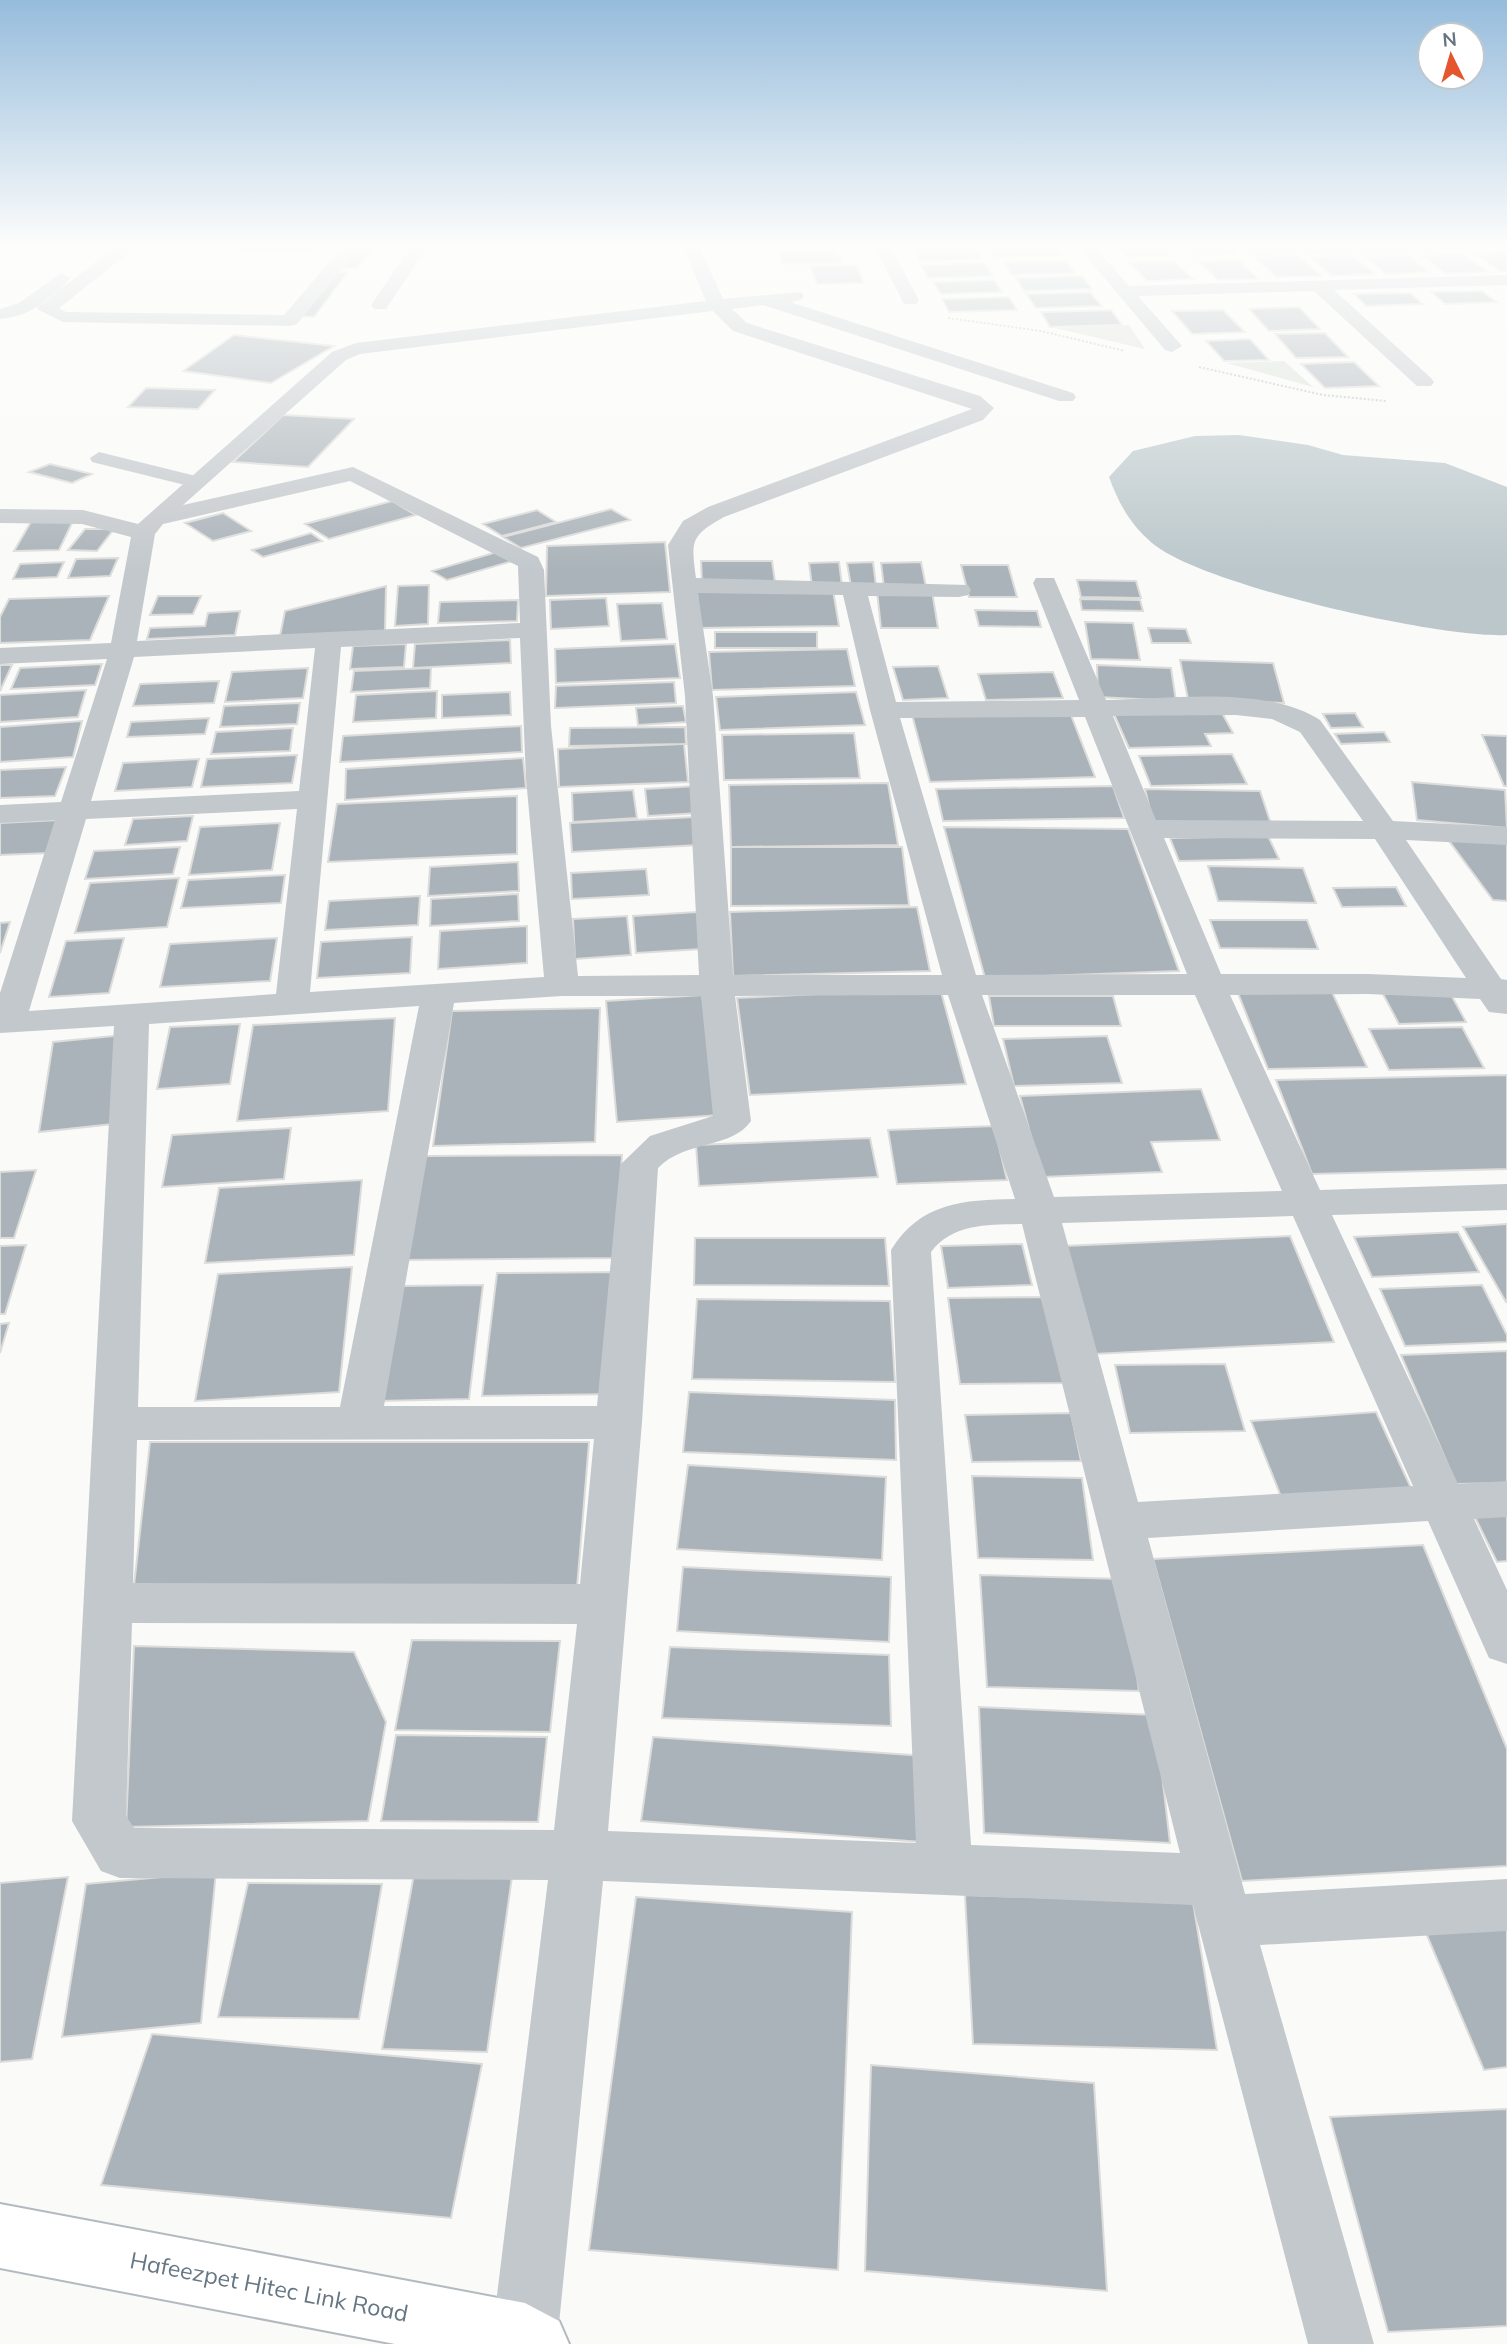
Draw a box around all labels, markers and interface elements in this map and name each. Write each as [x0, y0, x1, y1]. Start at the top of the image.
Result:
north arrow [1416, 21, 1486, 91]
text: N [1441, 26, 1458, 52]
street label: Hafeezpet Hitec Link Road [128, 2245, 411, 2328]

